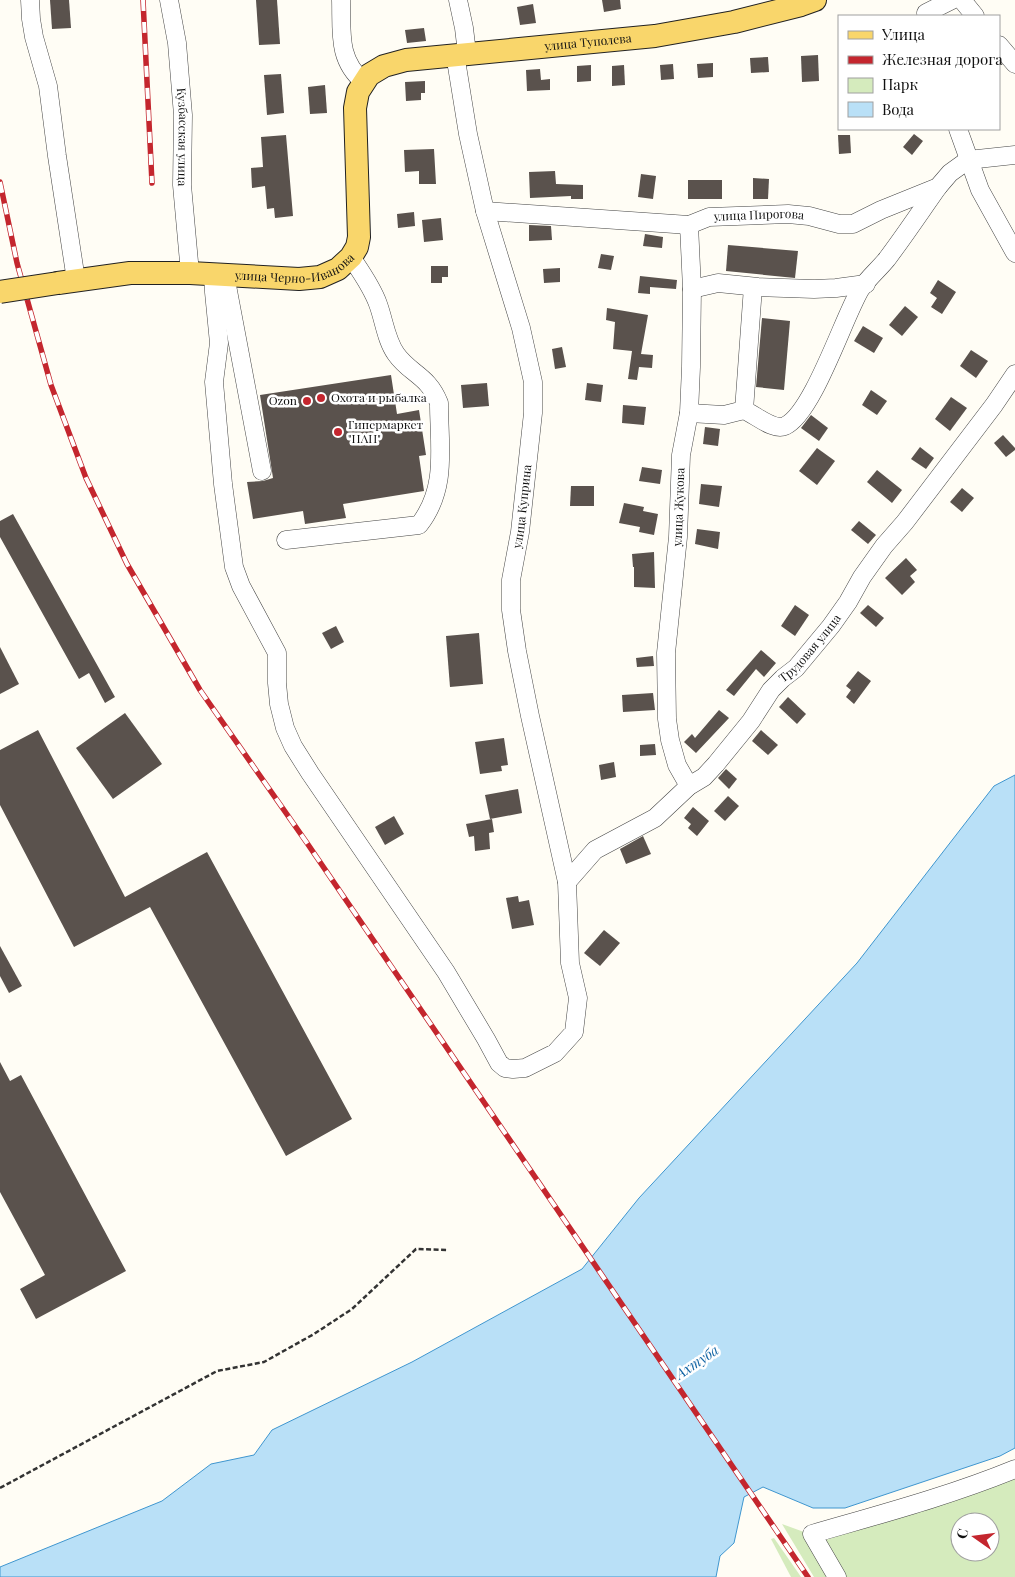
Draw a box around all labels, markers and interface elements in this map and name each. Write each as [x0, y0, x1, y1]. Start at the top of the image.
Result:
legend [838, 15, 1000, 130]
text: Улица [881, 24, 925, 44]
street label: улица Туполева [543, 29, 632, 54]
text: Железная дорога [882, 49, 1003, 69]
text: Парк [882, 74, 918, 94]
street label: Кузбасская улица [174, 87, 192, 186]
text: Вода [882, 99, 915, 119]
street label: улица Пирогова [712, 205, 805, 224]
street label: улица Черно-Иванова [234, 249, 357, 286]
place label: Охота и рыбалка [331, 389, 427, 405]
place label: Ozon [269, 392, 297, 408]
marker: Охота и рыбалка [315, 392, 327, 404]
marker: Ozon [301, 395, 313, 407]
place label: Гипермаркет "НАН" [348, 416, 423, 446]
marker: Гипермаркет "НАН" [332, 426, 344, 438]
street label: улица Куприна [508, 464, 534, 551]
street label: улица Жукова [668, 467, 688, 548]
street label: Трудовая улица [775, 610, 844, 685]
water label: Ахтуба [670, 1340, 722, 1384]
north arrow [950, 1512, 1000, 1562]
text: С [951, 1527, 972, 1541]

